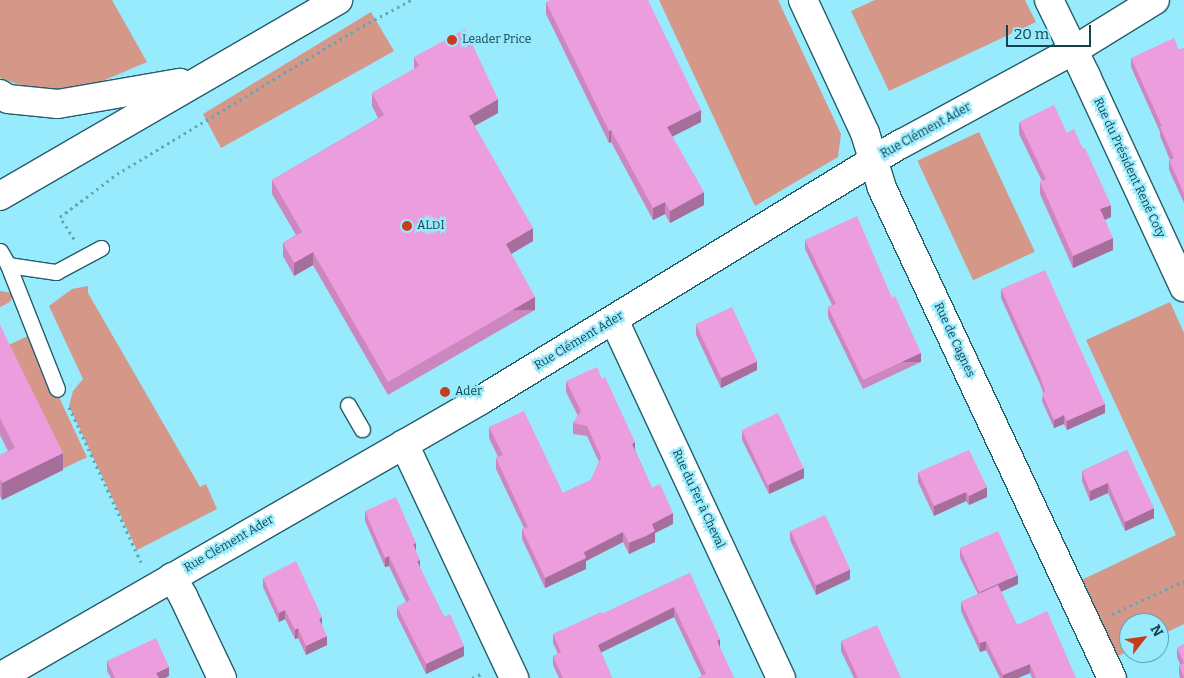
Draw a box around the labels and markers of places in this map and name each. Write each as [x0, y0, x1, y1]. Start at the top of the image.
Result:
place label: Leader Price [462, 33, 531, 47]
marker: Leader Price [446, 34, 458, 46]
place label: ALDI [417, 219, 445, 233]
marker: ALDI [401, 220, 413, 232]
place label: Ader [455, 385, 482, 399]
marker: Ader [439, 386, 451, 398]

